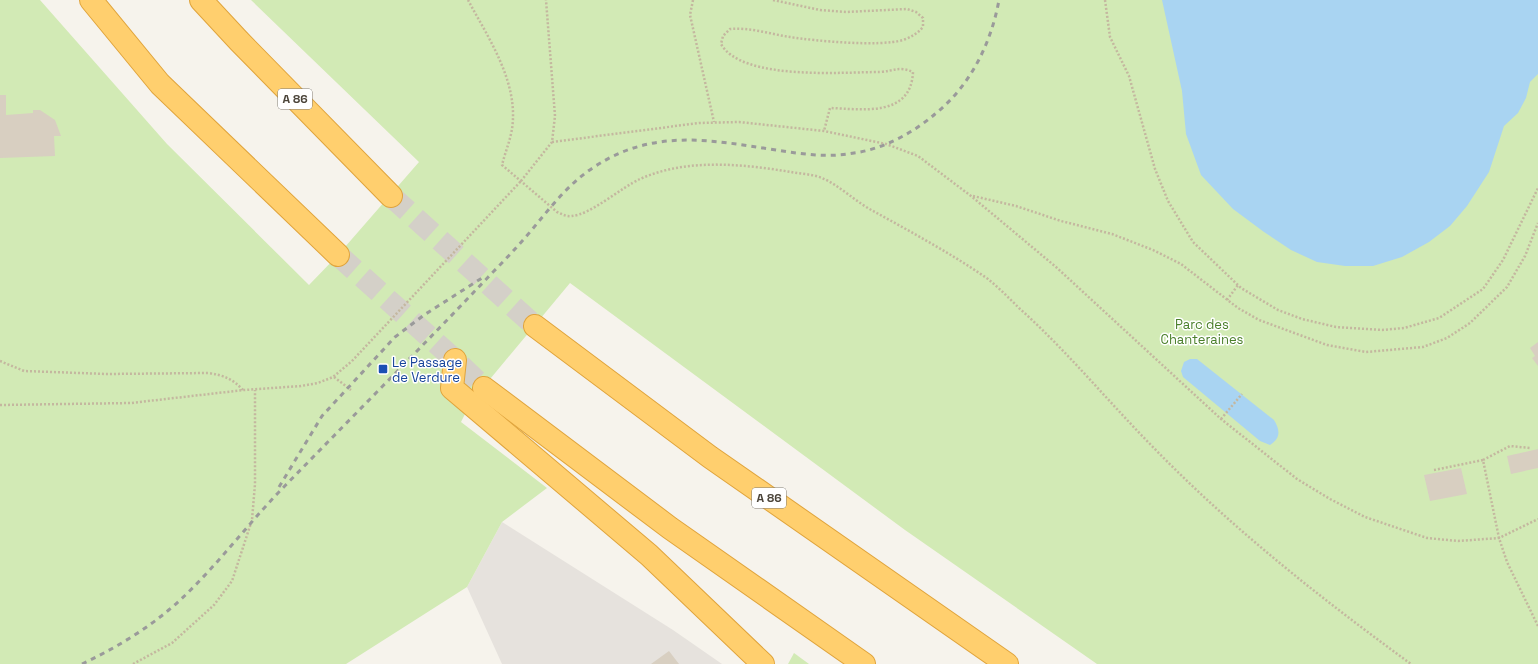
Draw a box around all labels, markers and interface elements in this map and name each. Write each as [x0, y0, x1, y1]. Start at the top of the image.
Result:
road number: A 86 [278, 89, 312, 109]
park label: Parc des Chanteraines [1161, 316, 1244, 348]
place label: Le Passage de Verdure [392, 354, 462, 386]
marker: Le Passage de Verdure [377, 363, 389, 375]
road number: A 86 [752, 488, 786, 508]

